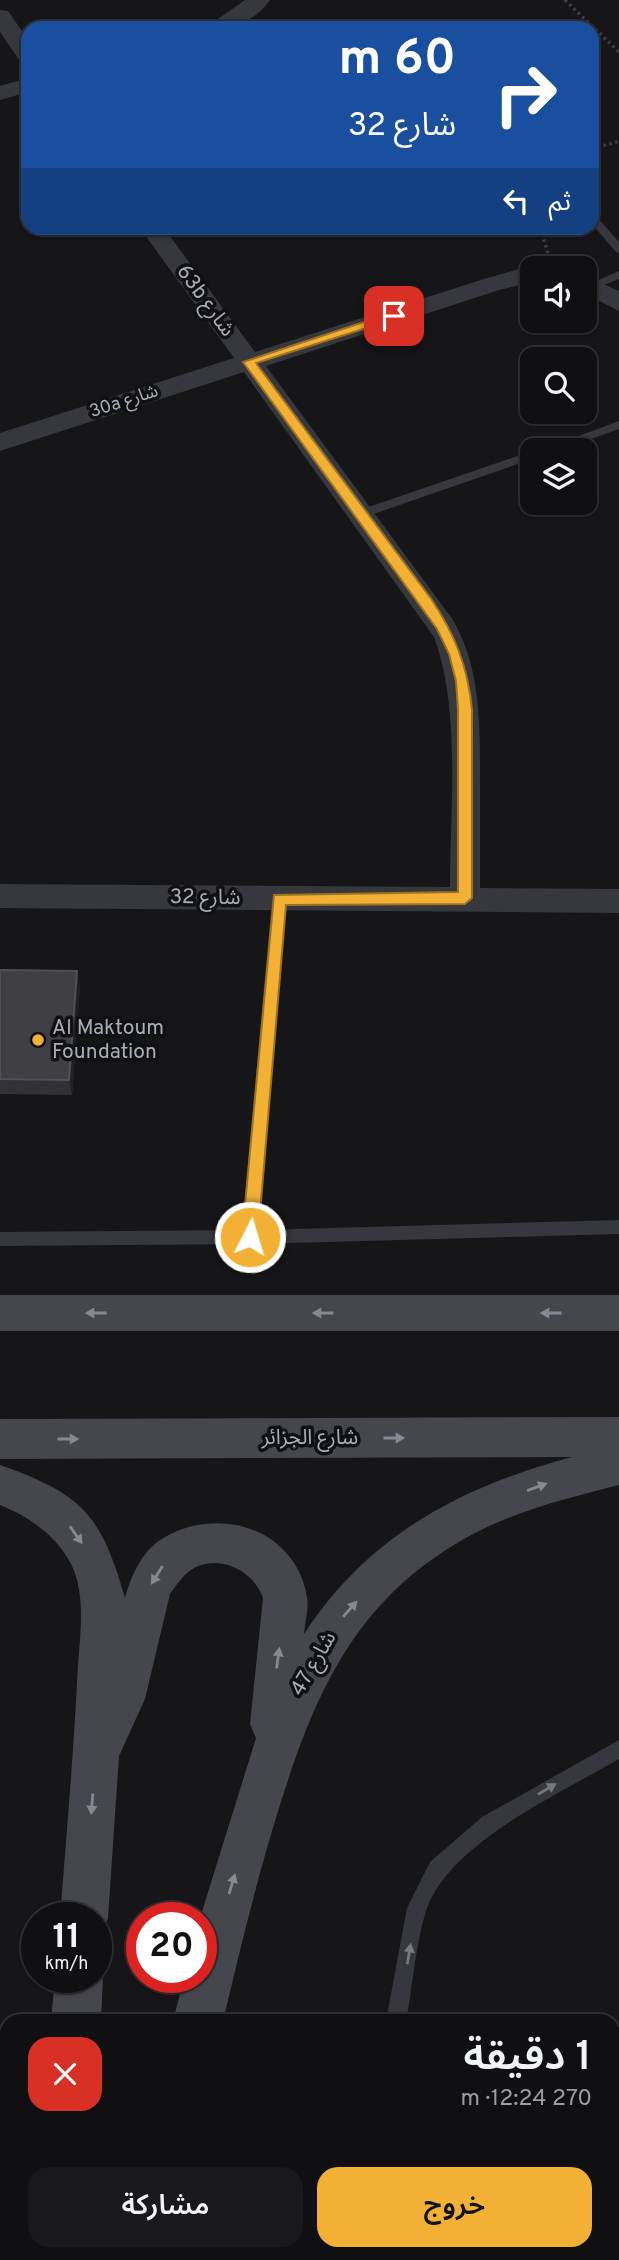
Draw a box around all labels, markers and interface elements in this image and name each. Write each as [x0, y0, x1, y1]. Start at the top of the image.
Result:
text: 60 m [338, 30, 456, 92]
icon: right [480, 49, 571, 140]
text: شارع 32 [348, 107, 456, 147]
icon: left [497, 182, 535, 220]
text: ثم [549, 187, 571, 220]
map controls [520, 256, 597, 515]
button: sound [520, 256, 597, 333]
street label: 63b شارع [170, 260, 240, 342]
pin [364, 286, 424, 346]
icon: arrive [375, 297, 413, 335]
button: search [520, 347, 597, 424]
street label: 30a شارع [87, 380, 162, 425]
button: layers [520, 438, 597, 515]
street label: شارع 32 [169, 884, 241, 912]
place label: Al Maktoum Foundation [52, 1015, 164, 1066]
marker: Al Maktoum Foundation [30, 1032, 46, 1048]
position arrow [213, 1200, 287, 1274]
one-way arrow [85, 1307, 107, 1319]
one-way arrow [312, 1307, 334, 1319]
one-way arrow [540, 1307, 562, 1319]
street label: شارع الجزائر [261, 1425, 358, 1452]
one-way arrow [383, 1432, 405, 1444]
one-way arrow [57, 1433, 79, 1445]
one-way arrow [527, 1481, 548, 1492]
one-way arrow [69, 1525, 82, 1544]
one-way arrow [151, 1566, 164, 1585]
one-way arrow [342, 1601, 357, 1618]
street label: شارع 47 [285, 1627, 343, 1701]
one-way arrow [273, 1647, 284, 1669]
one-way arrow [538, 1783, 557, 1795]
one-way arrow [86, 1794, 97, 1816]
one-way arrow [228, 1873, 238, 1894]
speed limit sign: 20 [126, 1902, 217, 1993]
text: 11 [53, 1916, 81, 1960]
one-way arrow [404, 1943, 415, 1965]
text: km/h [45, 1953, 88, 1976]
text: 1 دقيقة [463, 2032, 592, 2085]
button: close [28, 2037, 102, 2111]
text: 270 m · 12:24 [460, 2085, 592, 2114]
button: مشاركة [28, 2167, 303, 2247]
button: خروج [317, 2167, 592, 2247]

